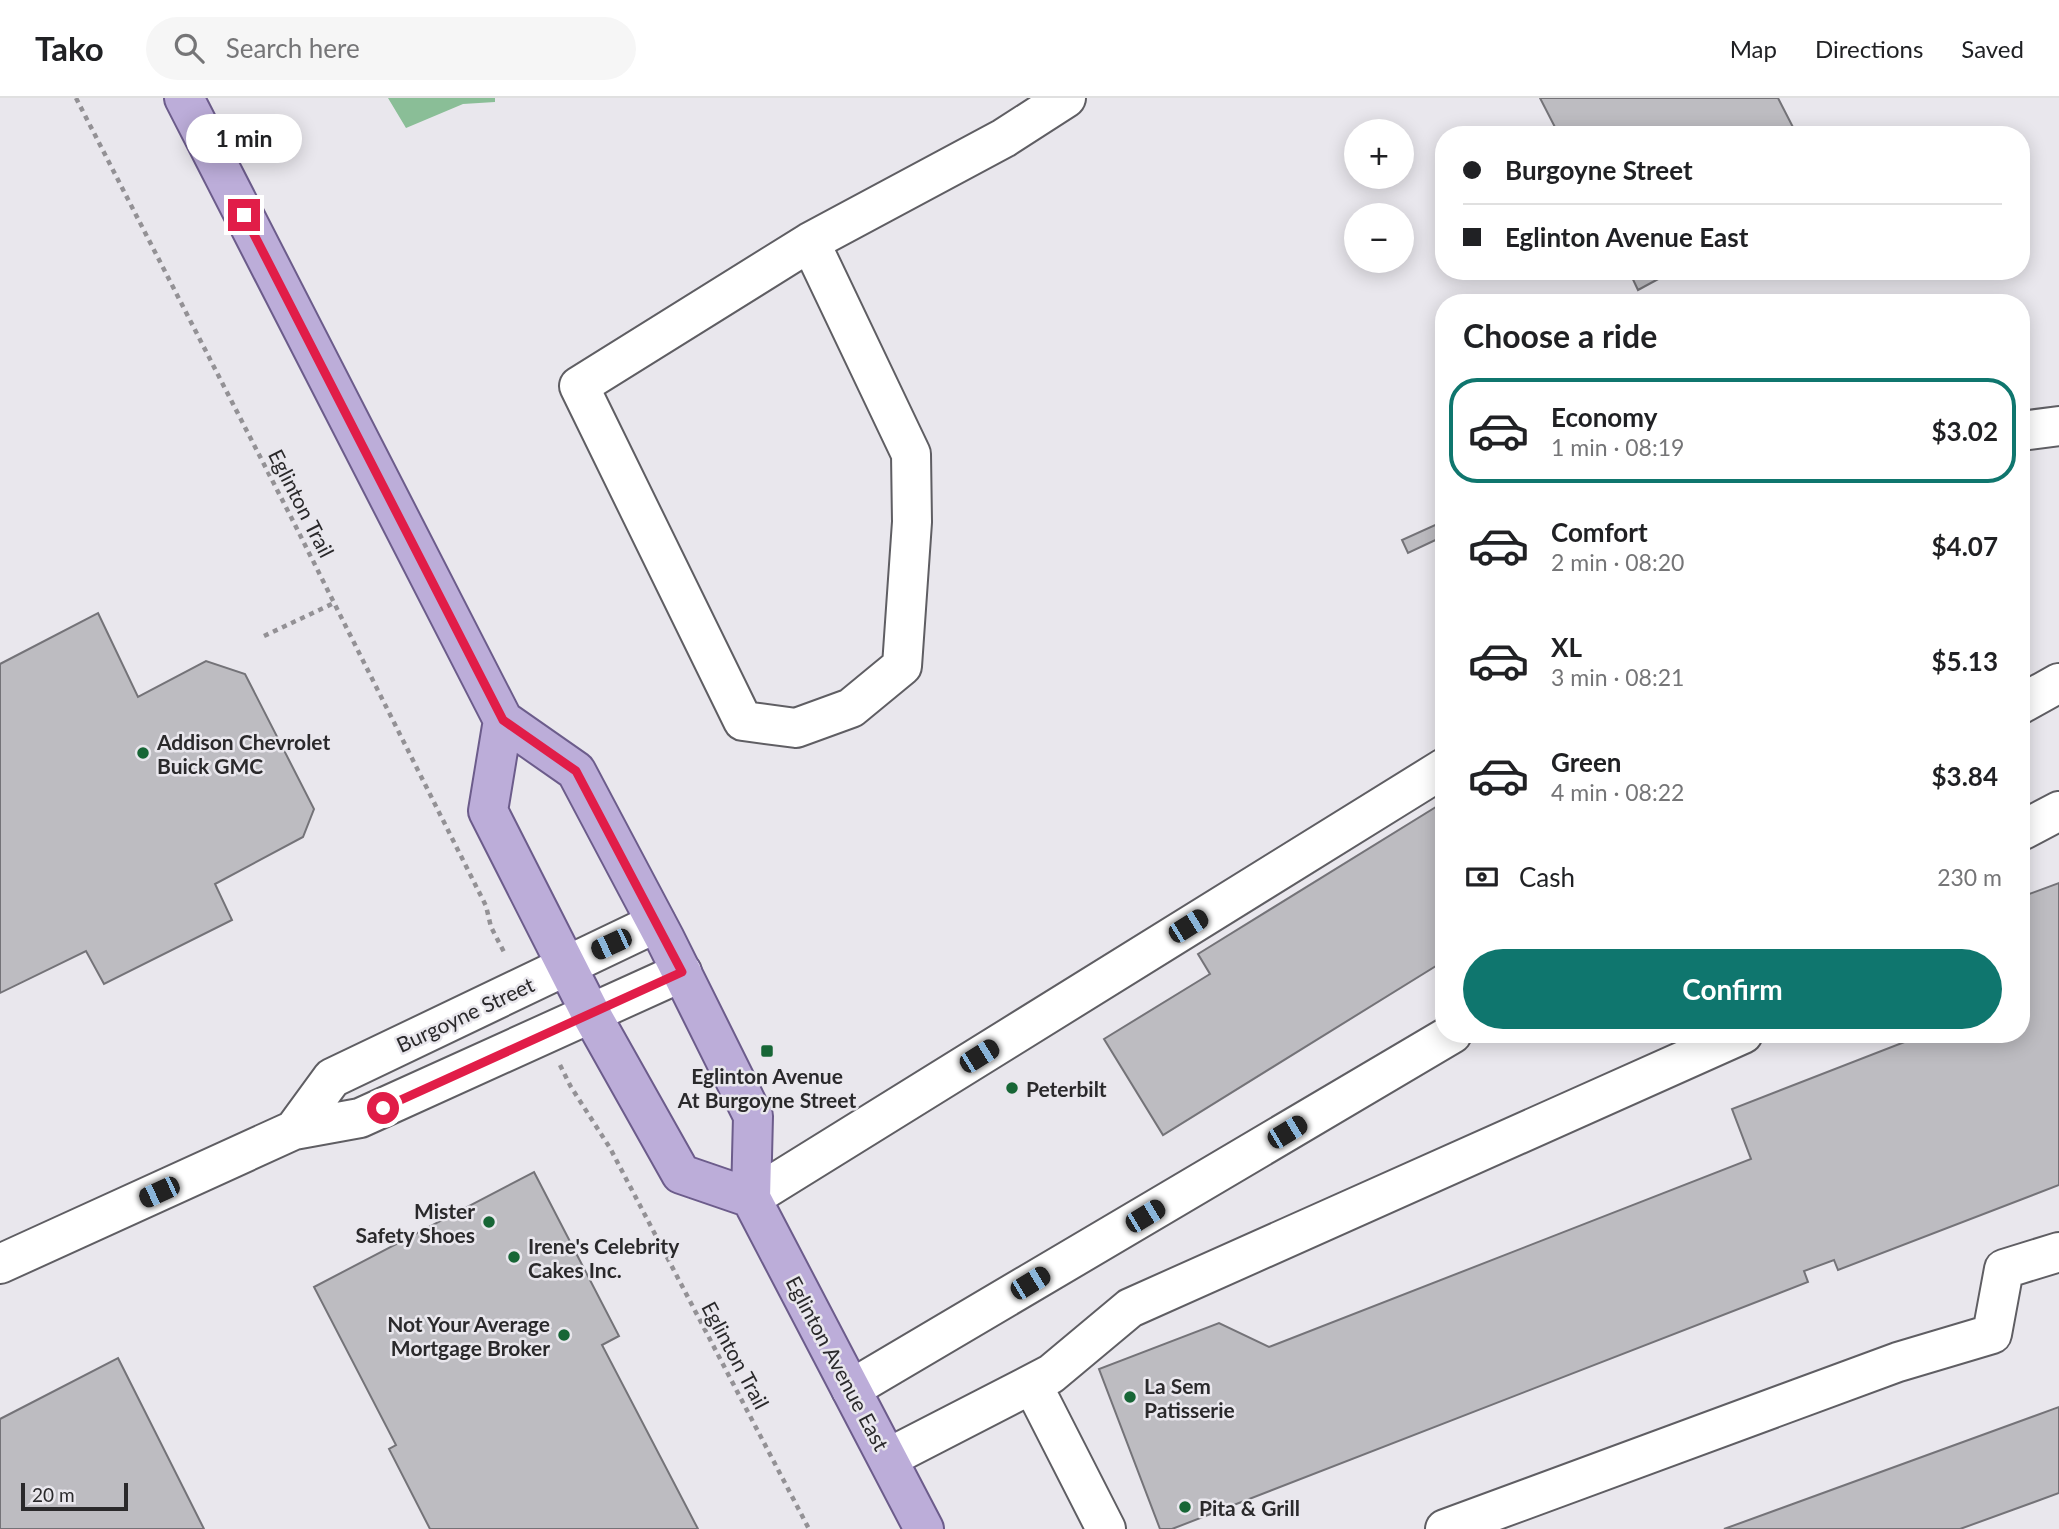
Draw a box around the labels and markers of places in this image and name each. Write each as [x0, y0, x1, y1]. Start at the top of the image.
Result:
place label: Addison Chevrolet Buick GMC [156, 729, 330, 778]
marker: Addison Chevrolet Buick GMC [135, 745, 151, 761]
marker: Eglinton Avenue At Burgoyne Street [759, 1043, 775, 1059]
place label: Eglinton Avenue At Burgoyne Street [677, 1063, 856, 1112]
place label: Peterbilt [1026, 1076, 1107, 1101]
marker: Peterbilt [1004, 1080, 1020, 1096]
place label: Mister Safety Shoes [356, 1198, 475, 1247]
marker: Mister Safety Shoes [481, 1214, 497, 1230]
place label: Irene's Celebrity Cakes Inc. [528, 1233, 680, 1282]
marker: Irene's Celebrity Cakes Inc. [506, 1249, 522, 1265]
place label: Not Your Average Mortgage Broker [387, 1311, 550, 1360]
marker: Not Your Average Mortgage Broker [556, 1327, 572, 1343]
place label: La Sem Patisserie [1144, 1373, 1235, 1422]
marker: La Sem Patisserie [1122, 1389, 1138, 1405]
place label: Pita & Grill [1199, 1495, 1300, 1520]
marker: Pita & Grill [1177, 1499, 1193, 1515]

